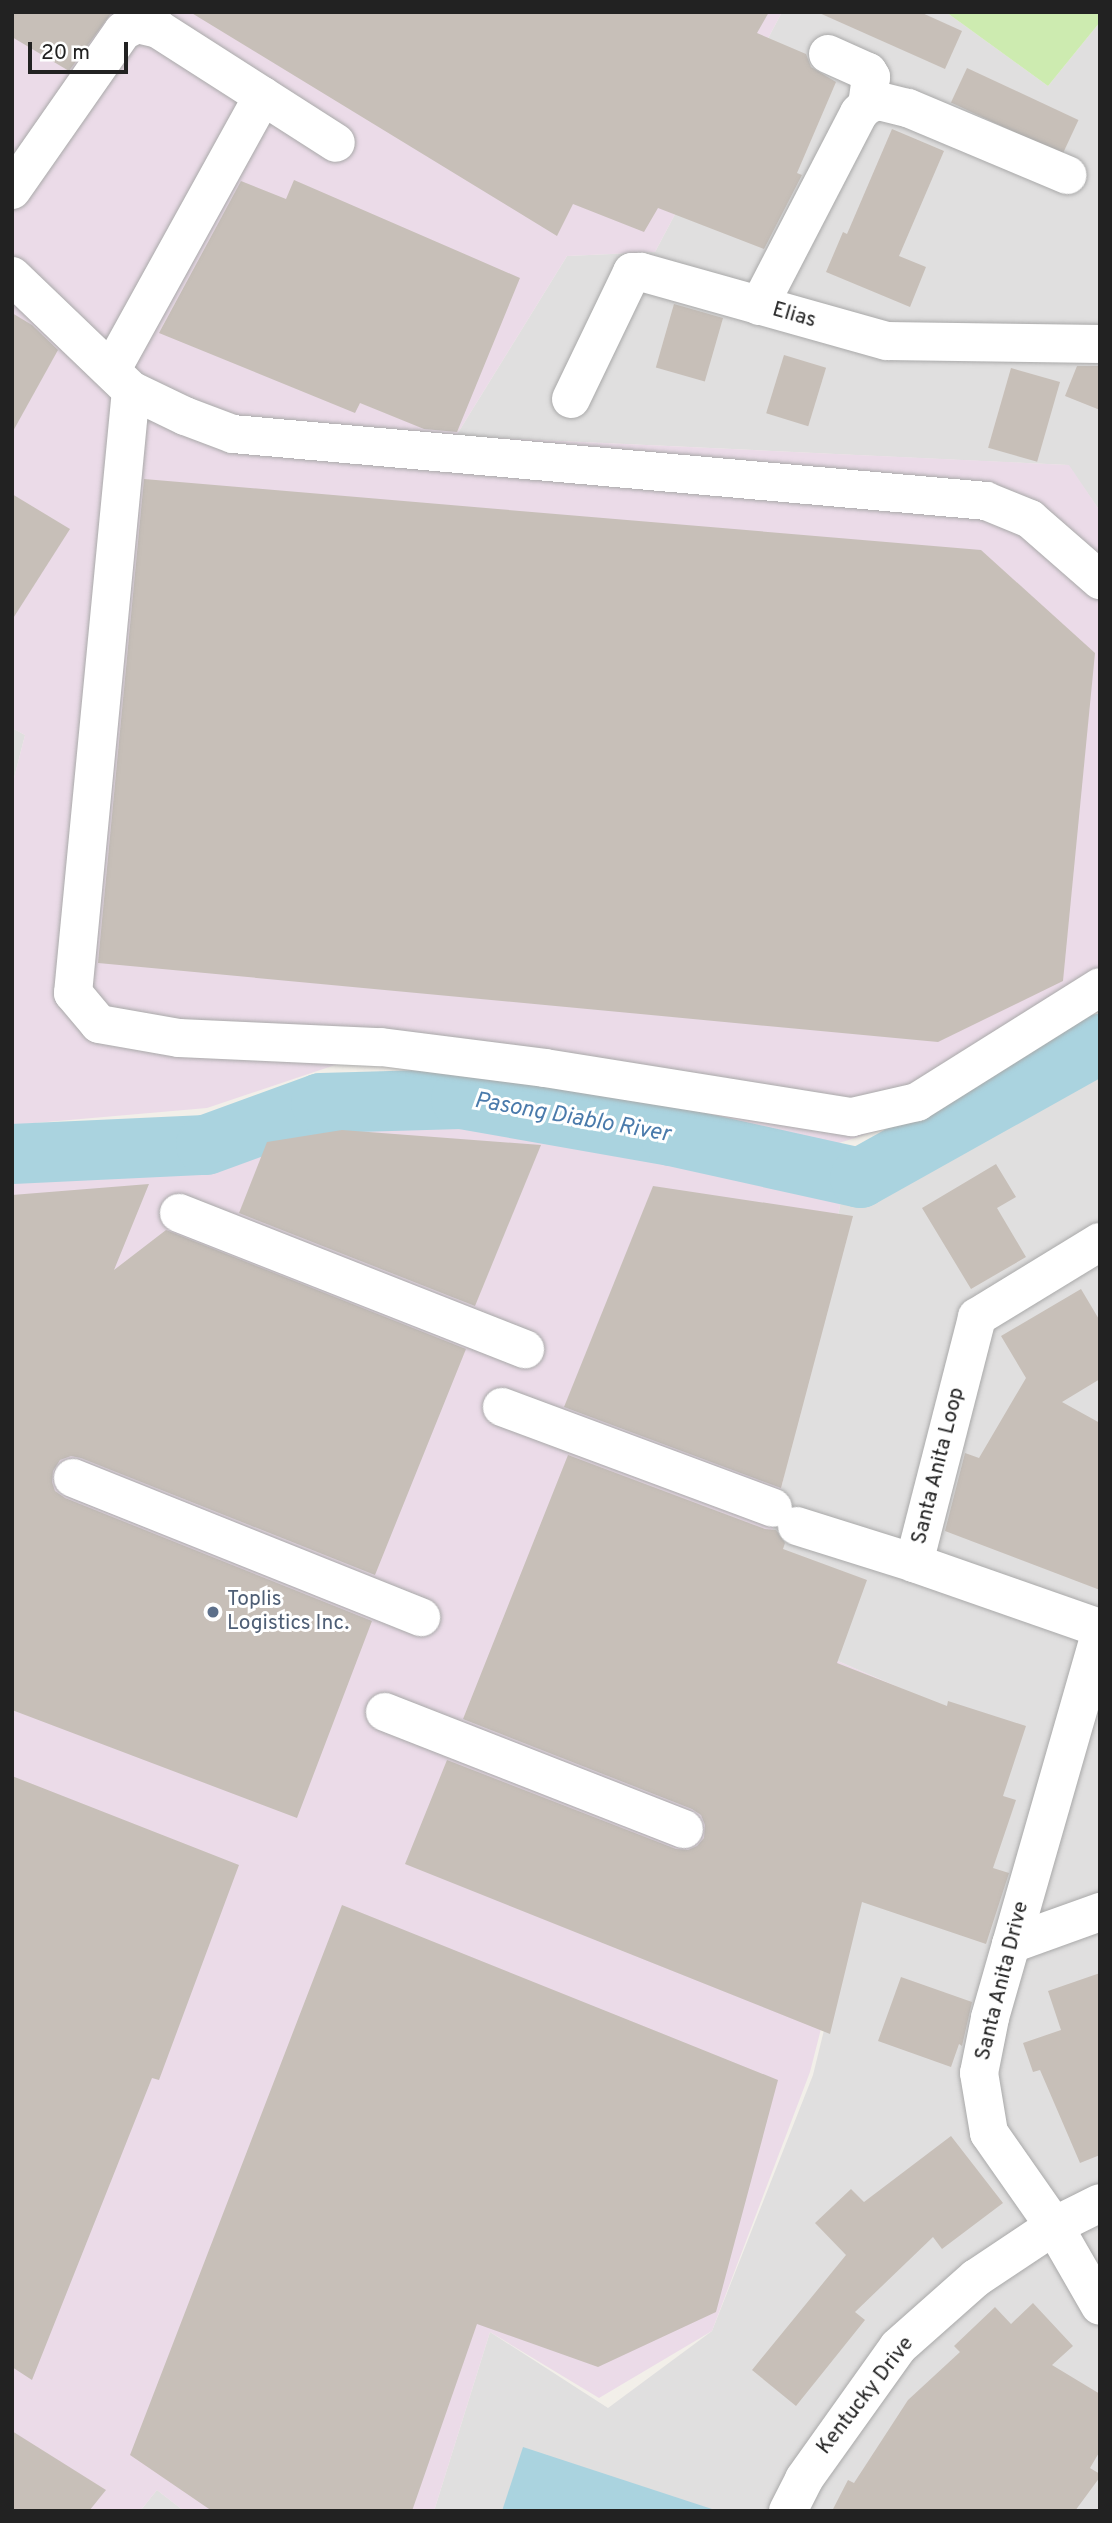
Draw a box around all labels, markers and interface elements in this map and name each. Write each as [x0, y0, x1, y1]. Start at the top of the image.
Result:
scale bar [32, 28, 131, 72]
text: 20 m [41, 40, 90, 67]
street label: Elias [769, 298, 819, 334]
water label: Pasong Diablo River [472, 1088, 672, 1150]
street label: Santa Anita Loop [907, 1385, 971, 1547]
place label: Toplis Logistics Inc. [227, 1587, 349, 1637]
marker: Toplis Logistics Inc. [205, 1604, 221, 1620]
street label: Santa Anita Drive [971, 1898, 1035, 2064]
street label: Kentucky Drive [812, 2332, 920, 2460]

